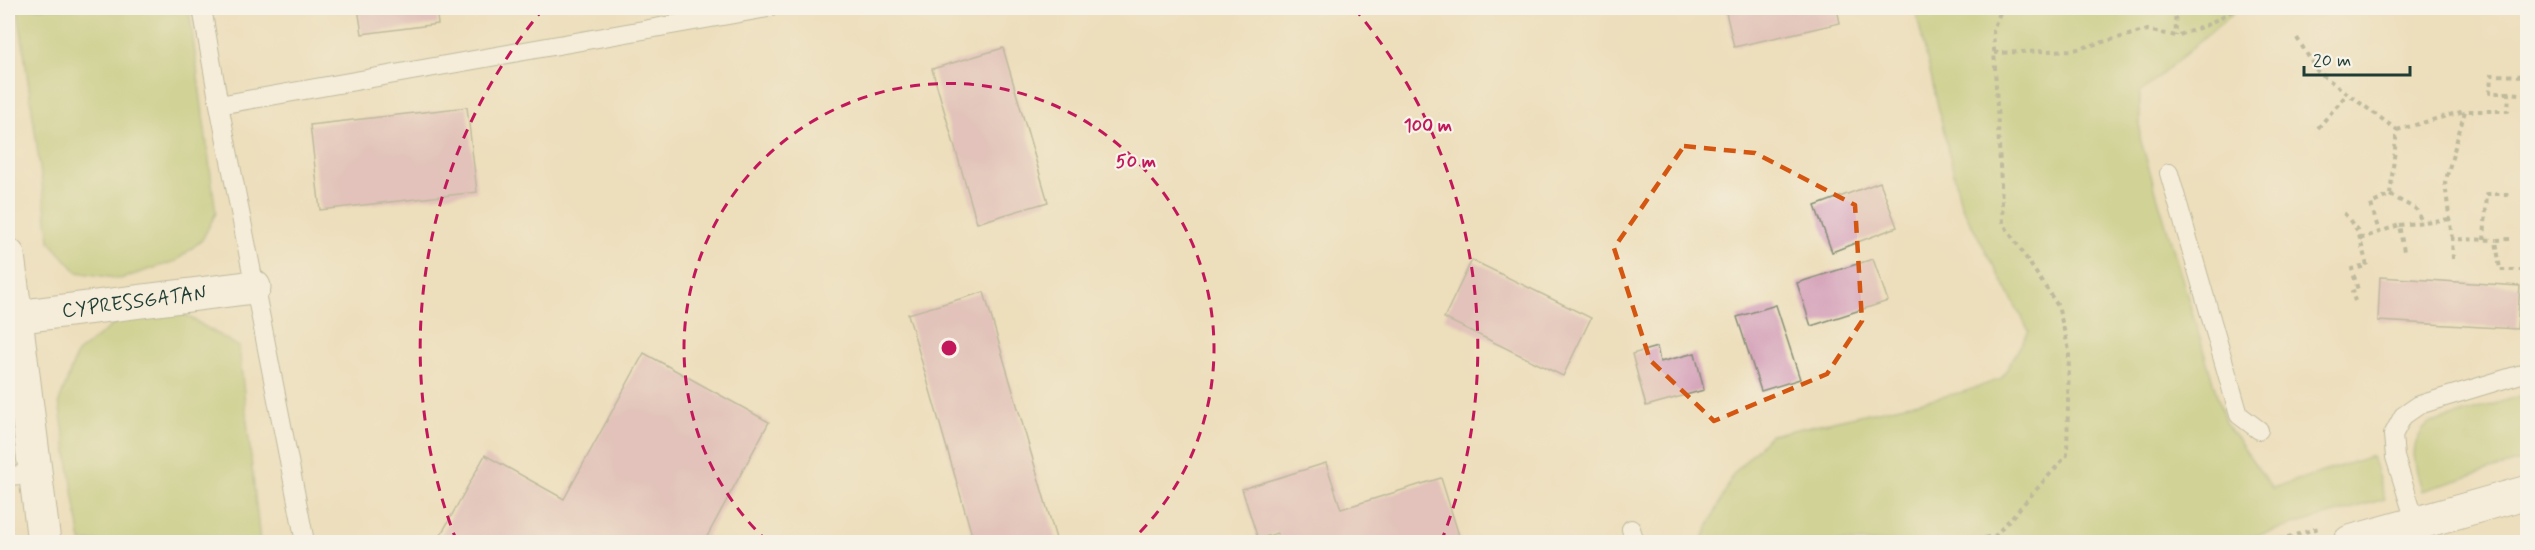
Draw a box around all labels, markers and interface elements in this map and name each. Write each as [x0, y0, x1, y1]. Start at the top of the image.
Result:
scale bar [2304, 39, 2410, 77]
text: 20 m [2313, 49, 2351, 73]
text: 100 m [1404, 114, 1452, 138]
text: 50 m [1116, 150, 1156, 174]
street label: CYPRESSGATAN [60, 280, 208, 325]
centre of rings [939, 338, 959, 358]

